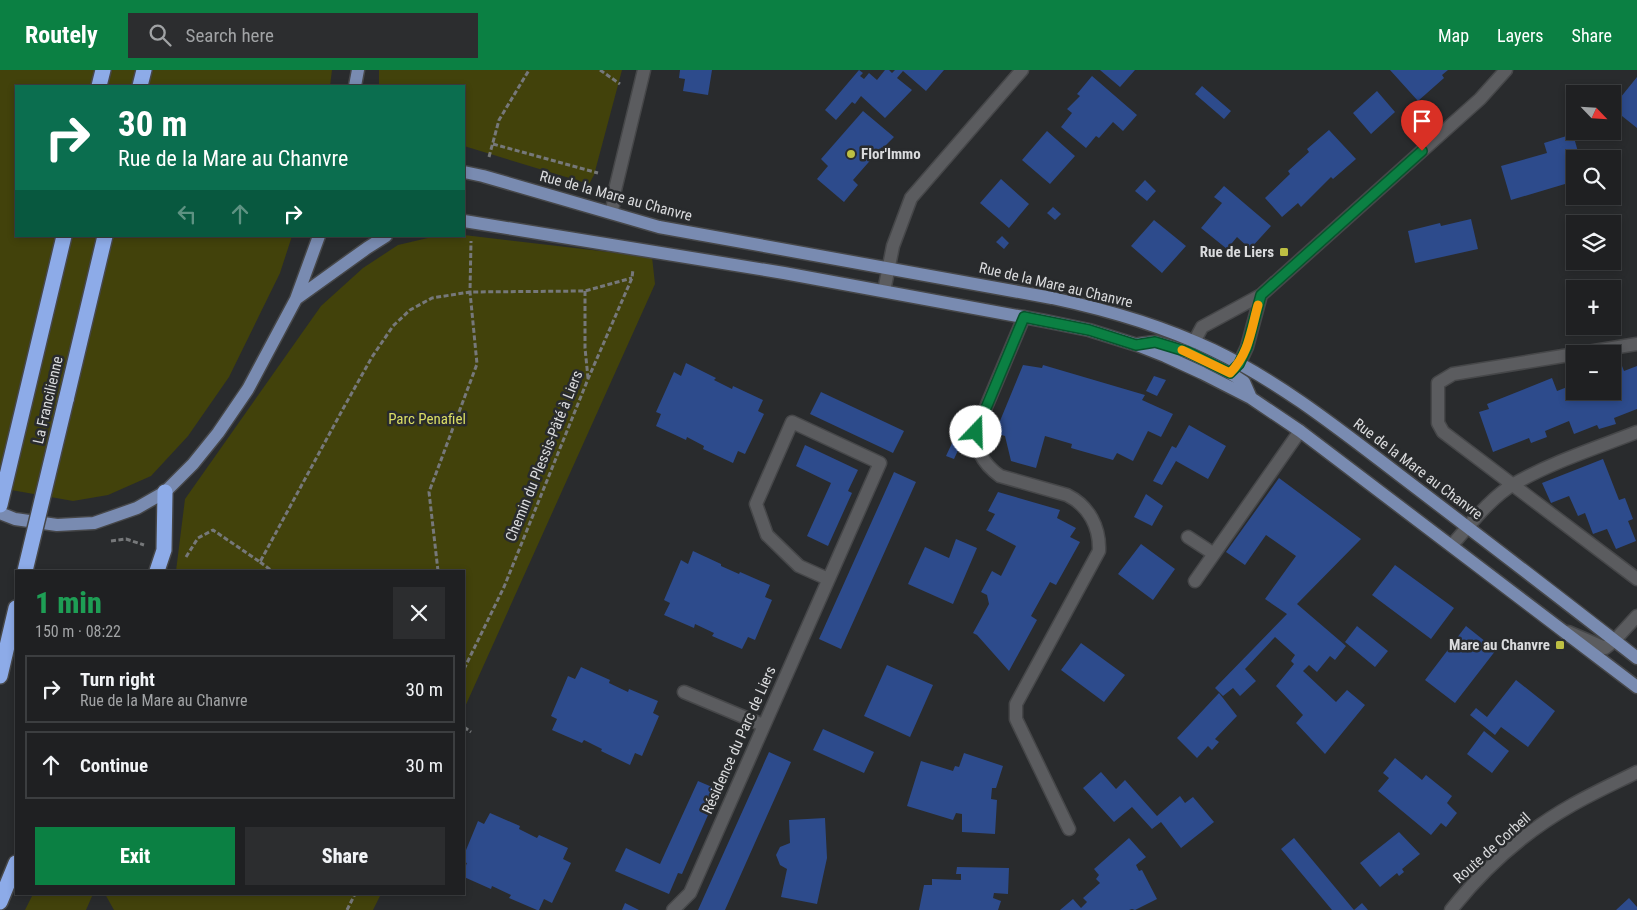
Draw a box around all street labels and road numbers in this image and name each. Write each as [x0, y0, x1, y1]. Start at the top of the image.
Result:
street label: Rue de la Mare au Chanvre [538, 167, 694, 225]
street label: Rue de la Mare au Chanvre [977, 259, 1135, 311]
street label: La Francilienne [29, 354, 67, 446]
street label: Chemin du Plessis-Pâté à Liers [501, 368, 587, 544]
street label: Rue de la Mare au Chanvre [1350, 415, 1486, 523]
street label: Résidence du Parc de Liers [698, 663, 780, 817]
street label: Route de Corbeil [1450, 809, 1534, 887]

